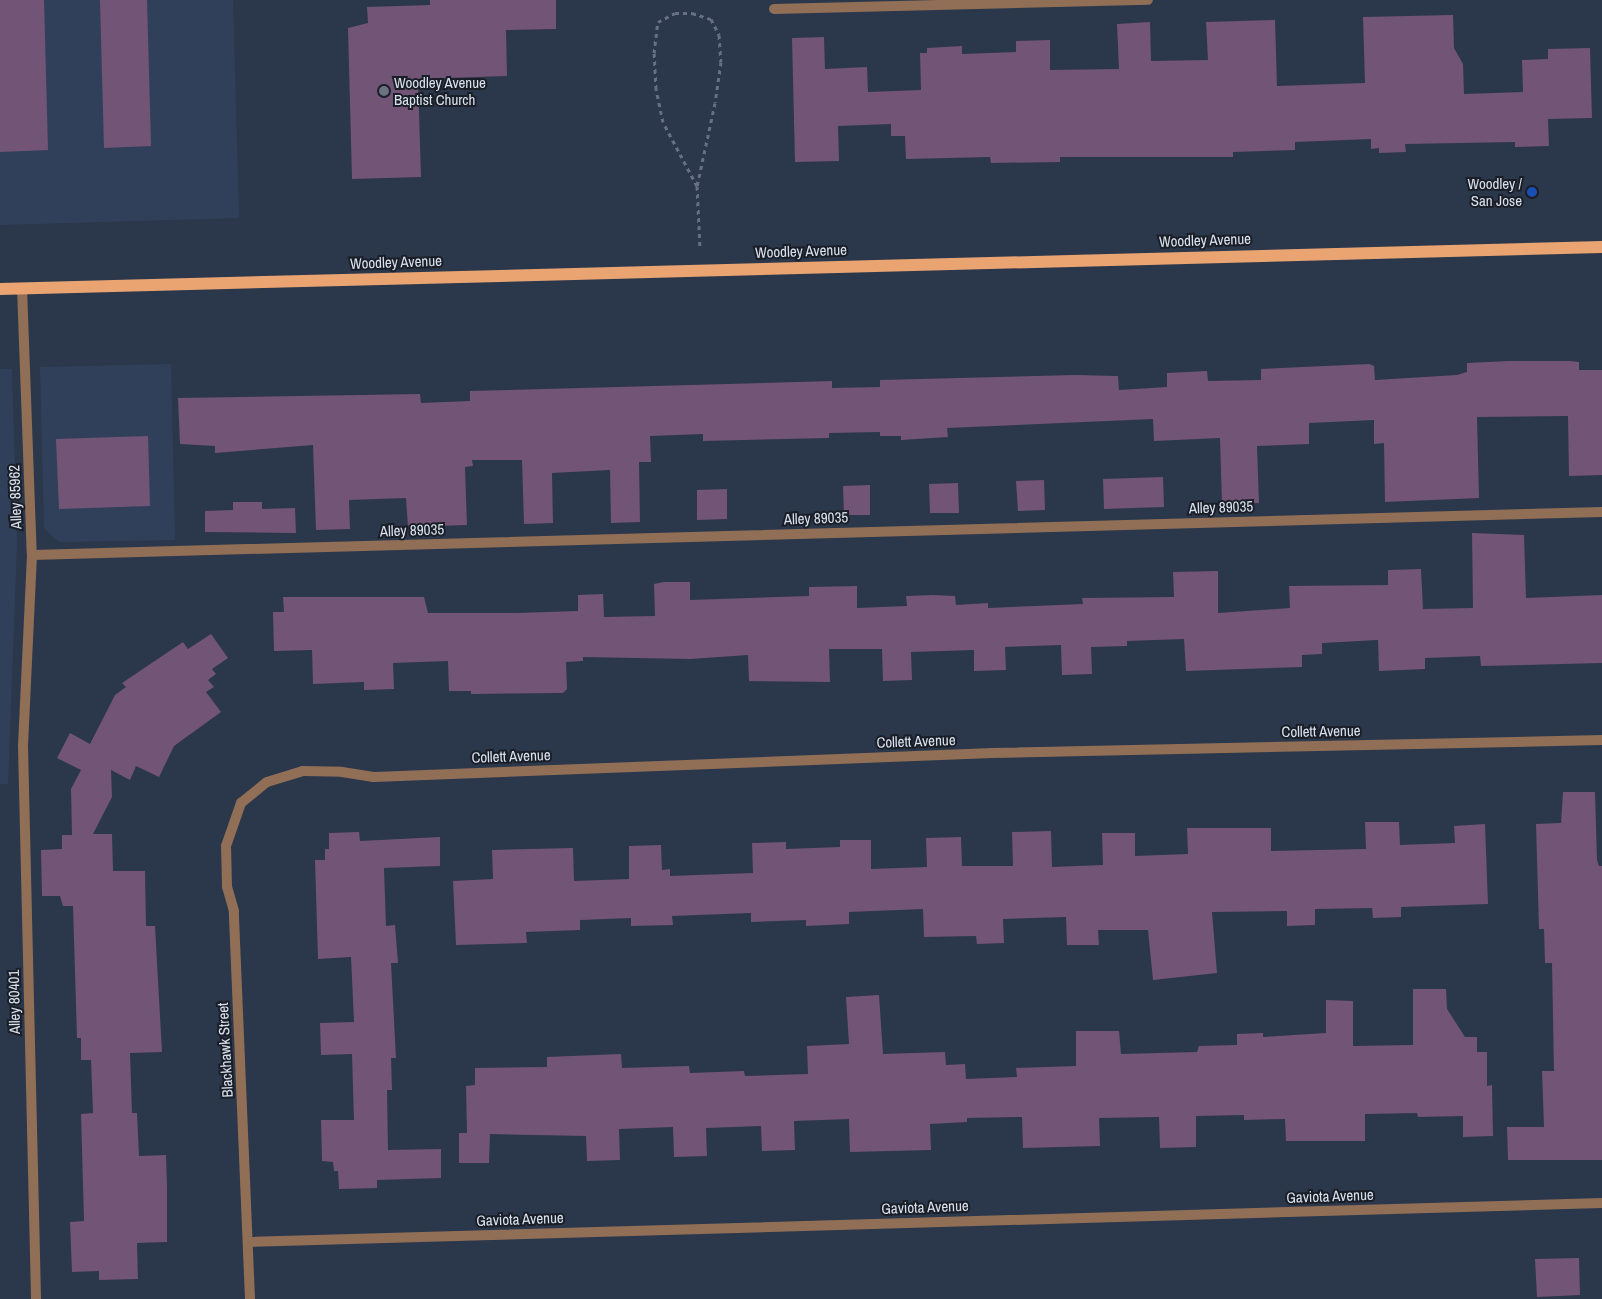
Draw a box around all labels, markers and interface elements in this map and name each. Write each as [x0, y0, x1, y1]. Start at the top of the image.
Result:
place label: Woodley Avenue Baptist Church [394, 73, 487, 108]
marker: Woodley Avenue Baptist Church [378, 85, 390, 97]
place label: Woodley / San Jose [1468, 174, 1522, 209]
marker: Woodley / San Jose [1526, 186, 1538, 198]
street label: Woodley Avenue [1158, 229, 1252, 251]
street label: Woodley Avenue [754, 240, 848, 262]
street label: Woodley Avenue [349, 251, 443, 273]
street label: Alley 85962 [5, 465, 25, 529]
street label: Alley 89035 [1189, 497, 1253, 517]
street label: Alley 89035 [784, 508, 848, 528]
street label: Alley 89035 [380, 520, 444, 540]
street label: Collett Avenue [1281, 721, 1361, 741]
street label: Collett Avenue [876, 731, 956, 751]
street label: Collett Avenue [471, 746, 551, 766]
street label: Alley 80401 [4, 970, 24, 1034]
street label: Blackhawk Street [214, 1002, 236, 1098]
street label: Gaviota Avenue [1286, 1185, 1374, 1207]
street label: Gaviota Avenue [881, 1196, 969, 1218]
street label: Gaviota Avenue [476, 1208, 564, 1230]

